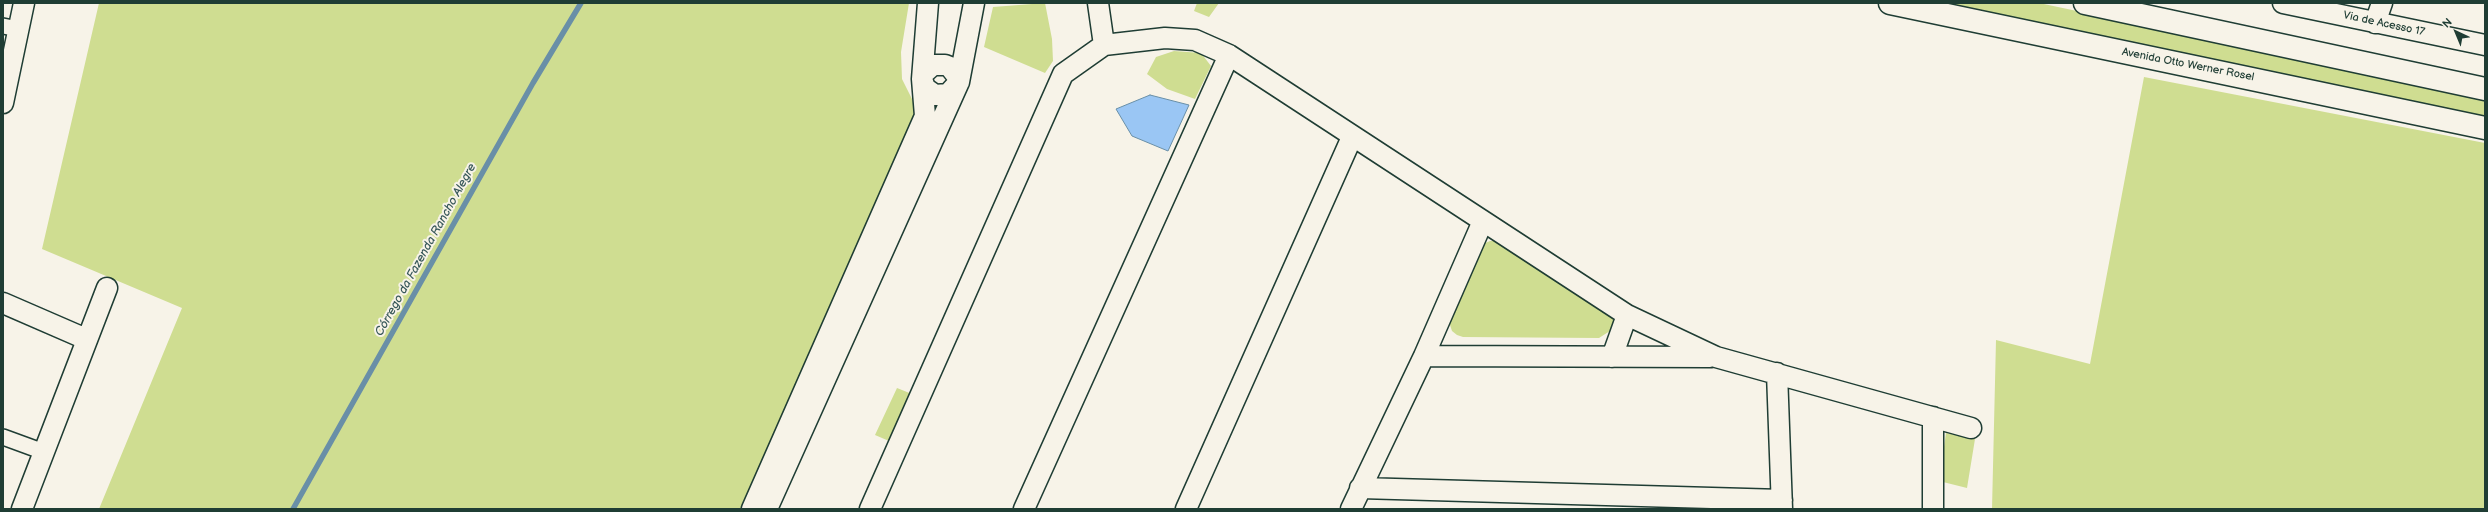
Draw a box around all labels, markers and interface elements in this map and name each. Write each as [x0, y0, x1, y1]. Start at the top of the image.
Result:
street label: Via de Acesso 17 [2342, 9, 2426, 39]
north arrow [2436, 12, 2476, 52]
text: N [2440, 15, 2455, 31]
street label: Avenida Otto Werner Rosel [2121, 46, 2255, 84]
water label: Córrego da Fazenda Rancho Alegre [372, 161, 480, 339]

